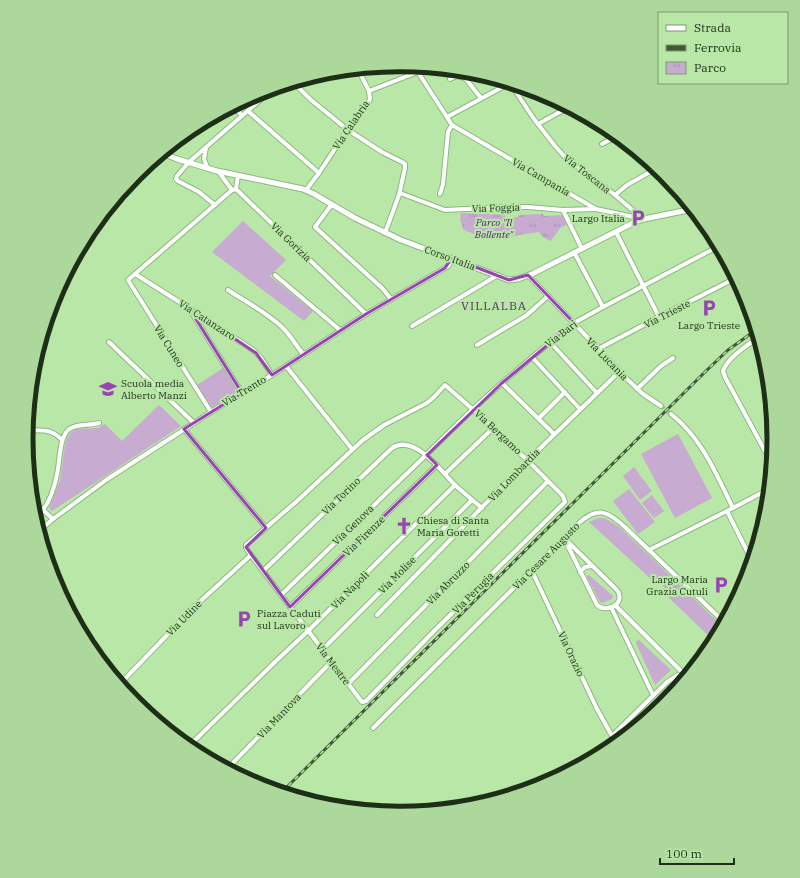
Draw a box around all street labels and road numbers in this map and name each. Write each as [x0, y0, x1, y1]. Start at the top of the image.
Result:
street label: Via Calabria [330, 97, 373, 152]
street label: Via Toscana [561, 152, 614, 197]
street label: Via Campania [509, 155, 573, 199]
street label: Via Foggia [472, 201, 521, 215]
street label: Via Gorizia [268, 219, 314, 265]
street label: Corso Italia [423, 243, 478, 273]
street label: Via Catanzaro [176, 297, 238, 343]
street label: Via Trieste [642, 297, 692, 331]
street label: Via Bari [542, 318, 580, 350]
street label: Via Cuneo [151, 322, 187, 370]
street label: Via Lucania [583, 335, 631, 384]
street label: Via Trento [220, 373, 269, 409]
street label: Via Bergamo [472, 407, 525, 457]
street label: Via Lombardia [485, 445, 543, 504]
street label: Via Torino [319, 474, 363, 518]
street label: Via Genova [330, 502, 377, 548]
street label: Via Firenze [340, 513, 388, 559]
street label: Via Cesare Augusto [510, 519, 583, 592]
street label: Via Molise [375, 553, 419, 597]
street label: Via Abruzzo [423, 558, 473, 608]
street label: Via Napoli [328, 568, 372, 612]
street label: Via Perugia [449, 569, 497, 617]
street label: Via Udine [163, 597, 205, 639]
street label: Via Orazio [555, 629, 587, 679]
street label: Via Mestre [313, 640, 353, 688]
street label: Via Mantova [254, 690, 304, 741]

